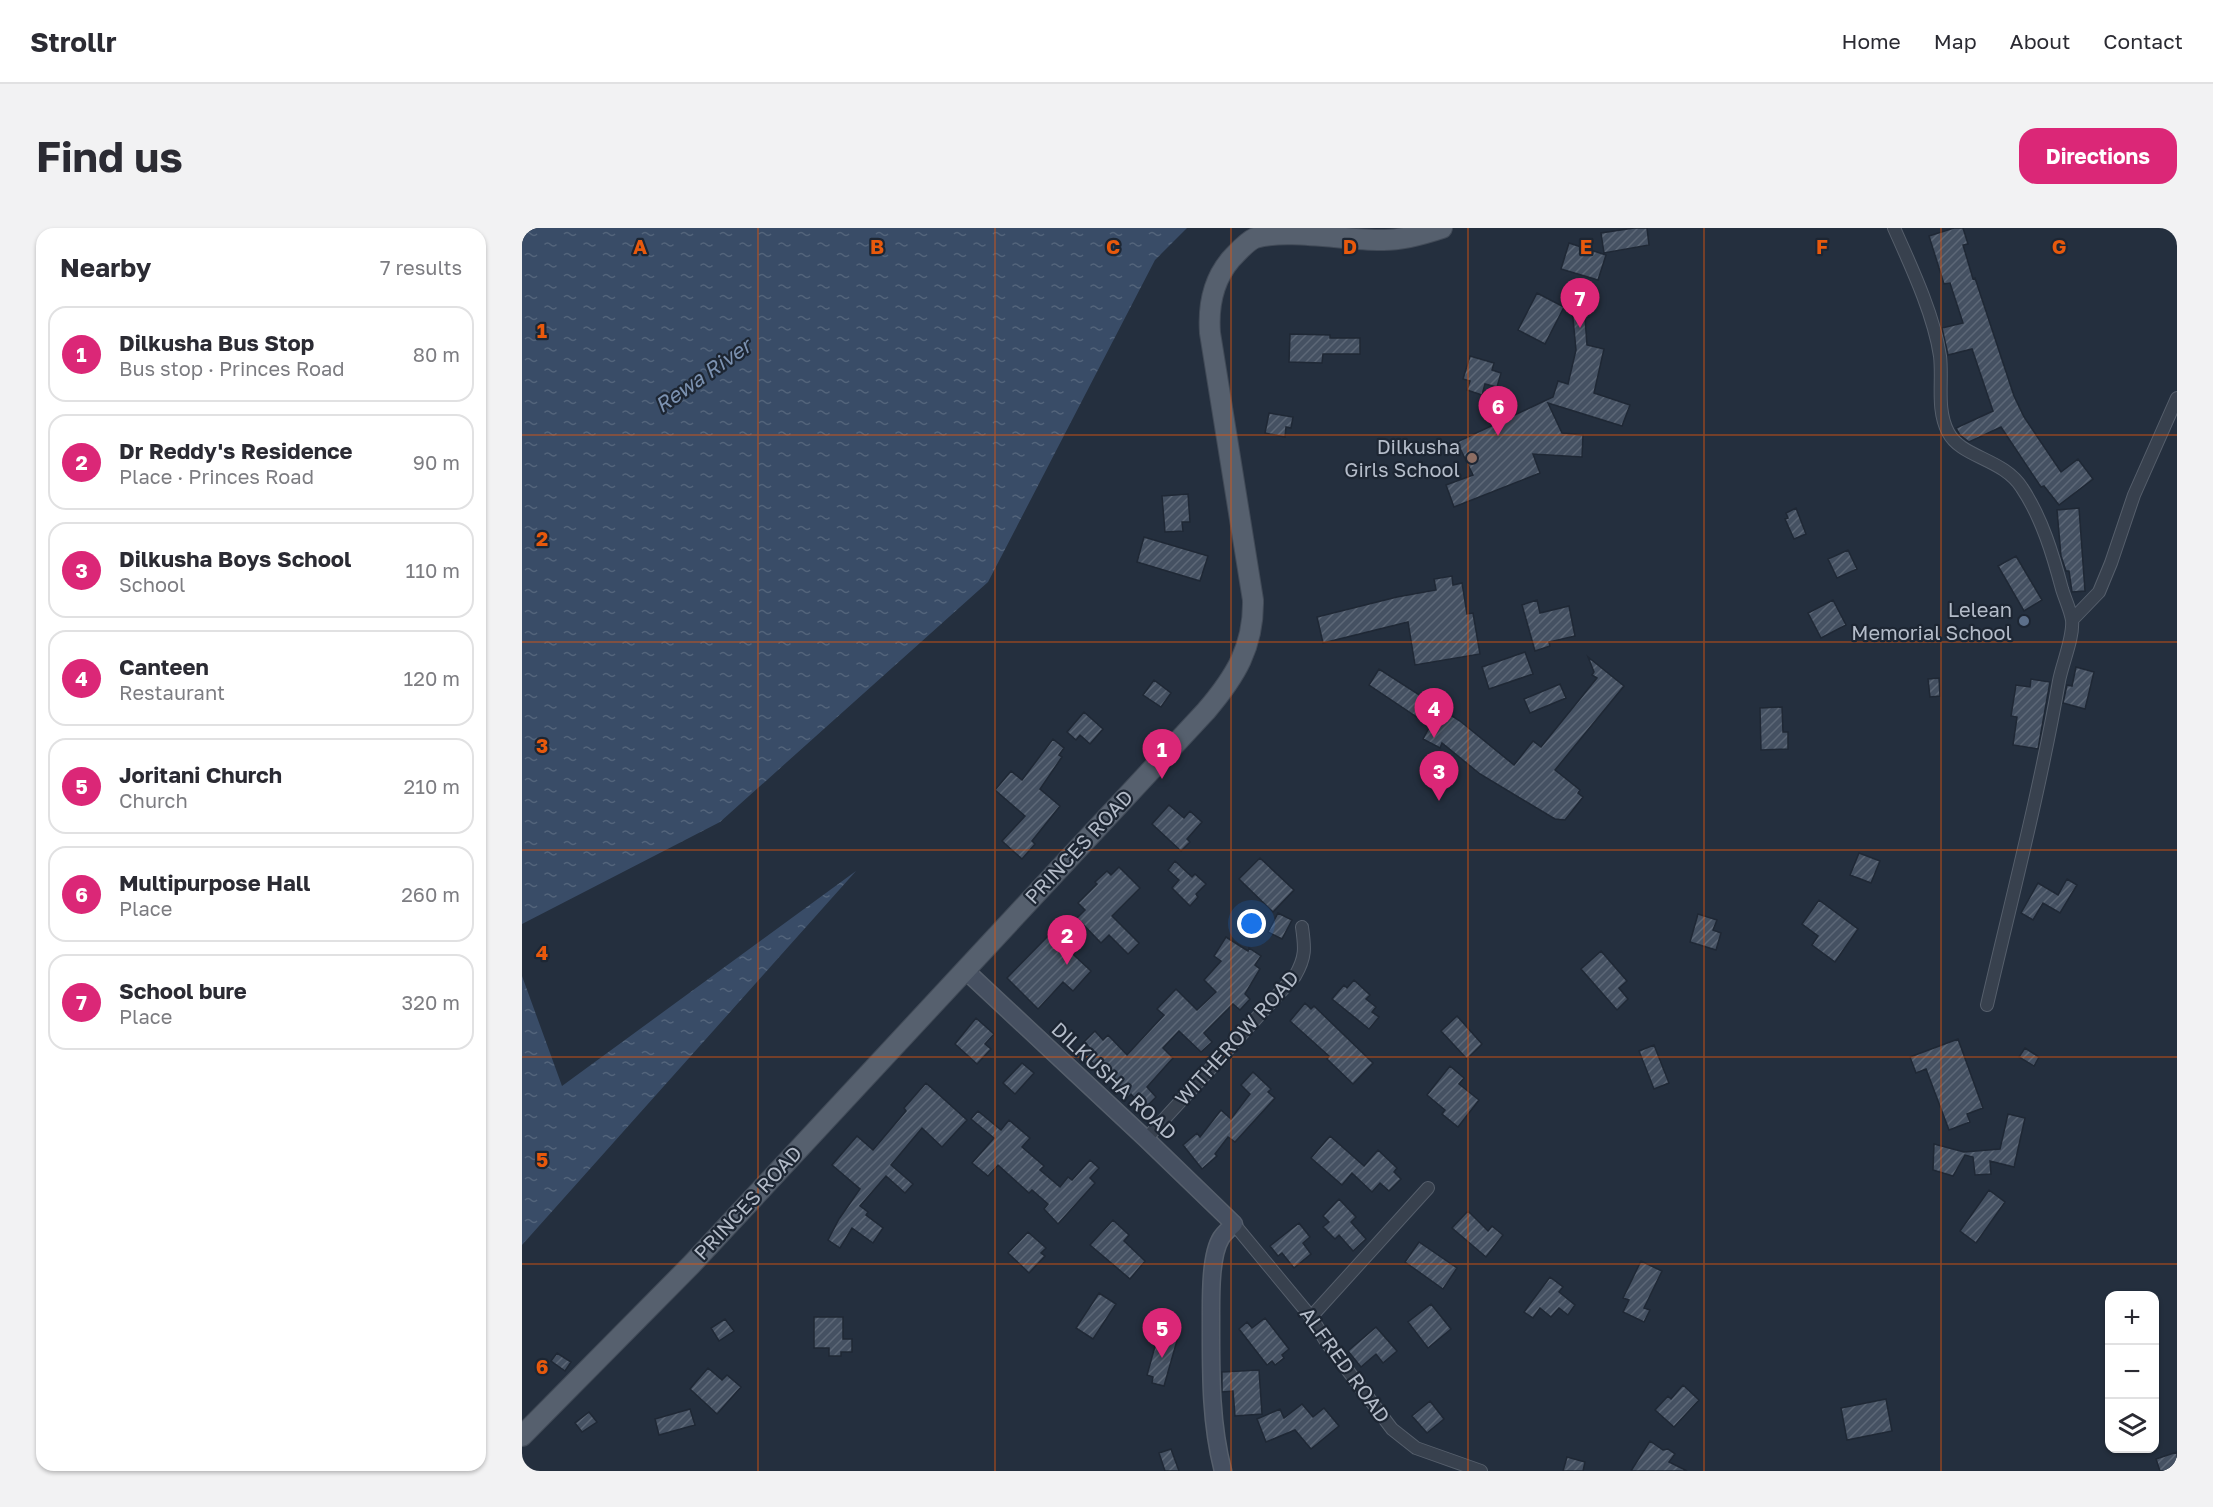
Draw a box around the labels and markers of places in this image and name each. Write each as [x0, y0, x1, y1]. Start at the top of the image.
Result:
pin: 7 [1560, 279, 1600, 328]
pin: 6 [1478, 386, 1518, 436]
place label: Dilkusha Girls School [1344, 434, 1460, 481]
marker: Dilkusha Girls School [1465, 451, 1479, 465]
place label: Lelean Memorial School [1851, 597, 2012, 644]
marker: Lelean Memorial School [2017, 614, 2031, 628]
pin: 4 [1414, 688, 1454, 738]
pin: 1 [1142, 730, 1182, 779]
pin: 3 [1420, 752, 1458, 801]
pin: 2 [1048, 916, 1086, 965]
pin: 5 [1142, 1308, 1182, 1358]

